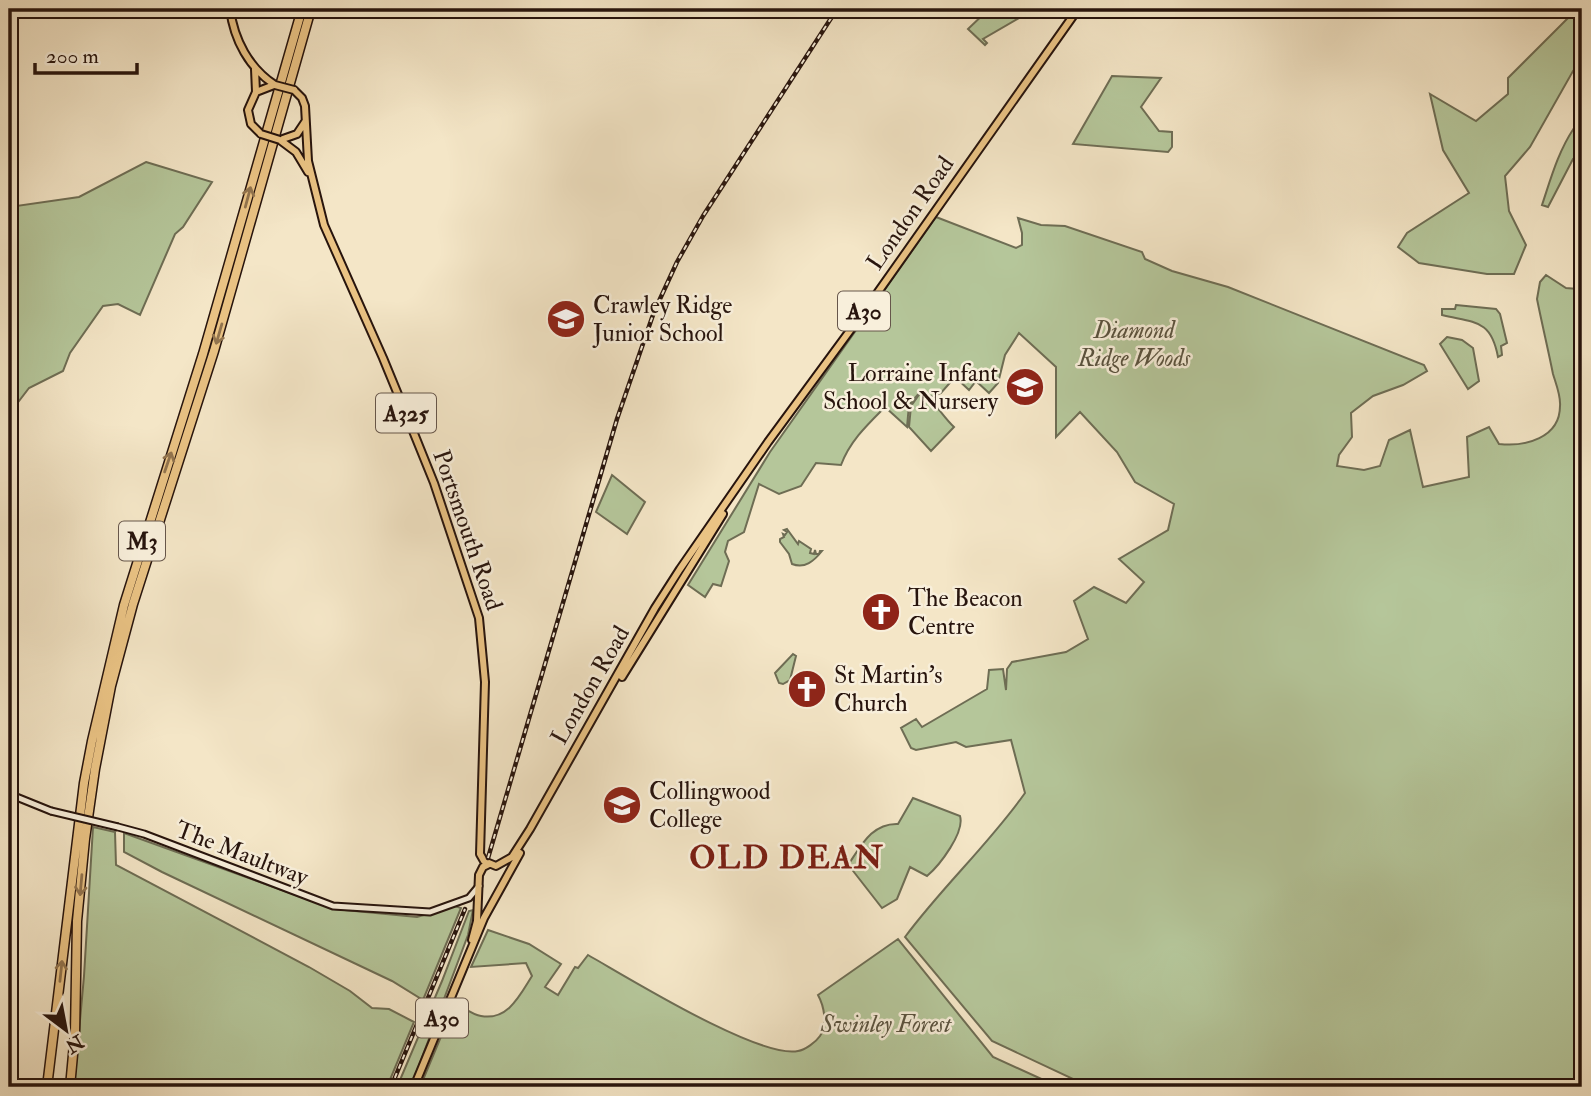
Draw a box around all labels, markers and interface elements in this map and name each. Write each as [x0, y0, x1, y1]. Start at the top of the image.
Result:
scale bar [35, 32, 136, 76]
text: 200 m [46, 43, 99, 70]
street label: London Road [860, 150, 961, 276]
one-way arrow [242, 186, 255, 208]
place label: Crawley Ridge Junior School [592, 290, 732, 349]
road number: A30 [838, 292, 890, 330]
school or university icon: Crawley Ridge Junior School [545, 298, 587, 340]
park label: Diamond Ridge Woods [1077, 315, 1190, 374]
one-way arrow [212, 322, 225, 344]
place label: Lorraine Infant School & Nursery [823, 358, 998, 417]
school or university icon: Lorraine Infant School & Nursery [1004, 366, 1046, 408]
road number: A325 [376, 394, 436, 432]
street label: Portsmouth Road [426, 446, 510, 615]
one-way arrow [162, 451, 175, 473]
road number: M3 [119, 522, 165, 561]
place label: The Beacon Centre [908, 583, 1023, 642]
church icon: The Beacon Centre [860, 591, 902, 633]
street label: London Road [544, 620, 637, 750]
place label: St Martin's Church [834, 660, 943, 719]
church icon: St Martin's Church [786, 668, 828, 710]
place label: Collingwood College [649, 776, 771, 835]
school or university icon: Collingwood College [601, 784, 643, 826]
street label: The Maultway [171, 814, 313, 893]
district label: OLD DEAN [689, 838, 885, 878]
one-way arrow [74, 874, 87, 896]
one-way arrow [55, 960, 68, 983]
north arrow [32, 995, 102, 1064]
road number: A30 [416, 998, 468, 1037]
park label: Swinley Forest [820, 1009, 952, 1040]
text: N [60, 1028, 89, 1059]

